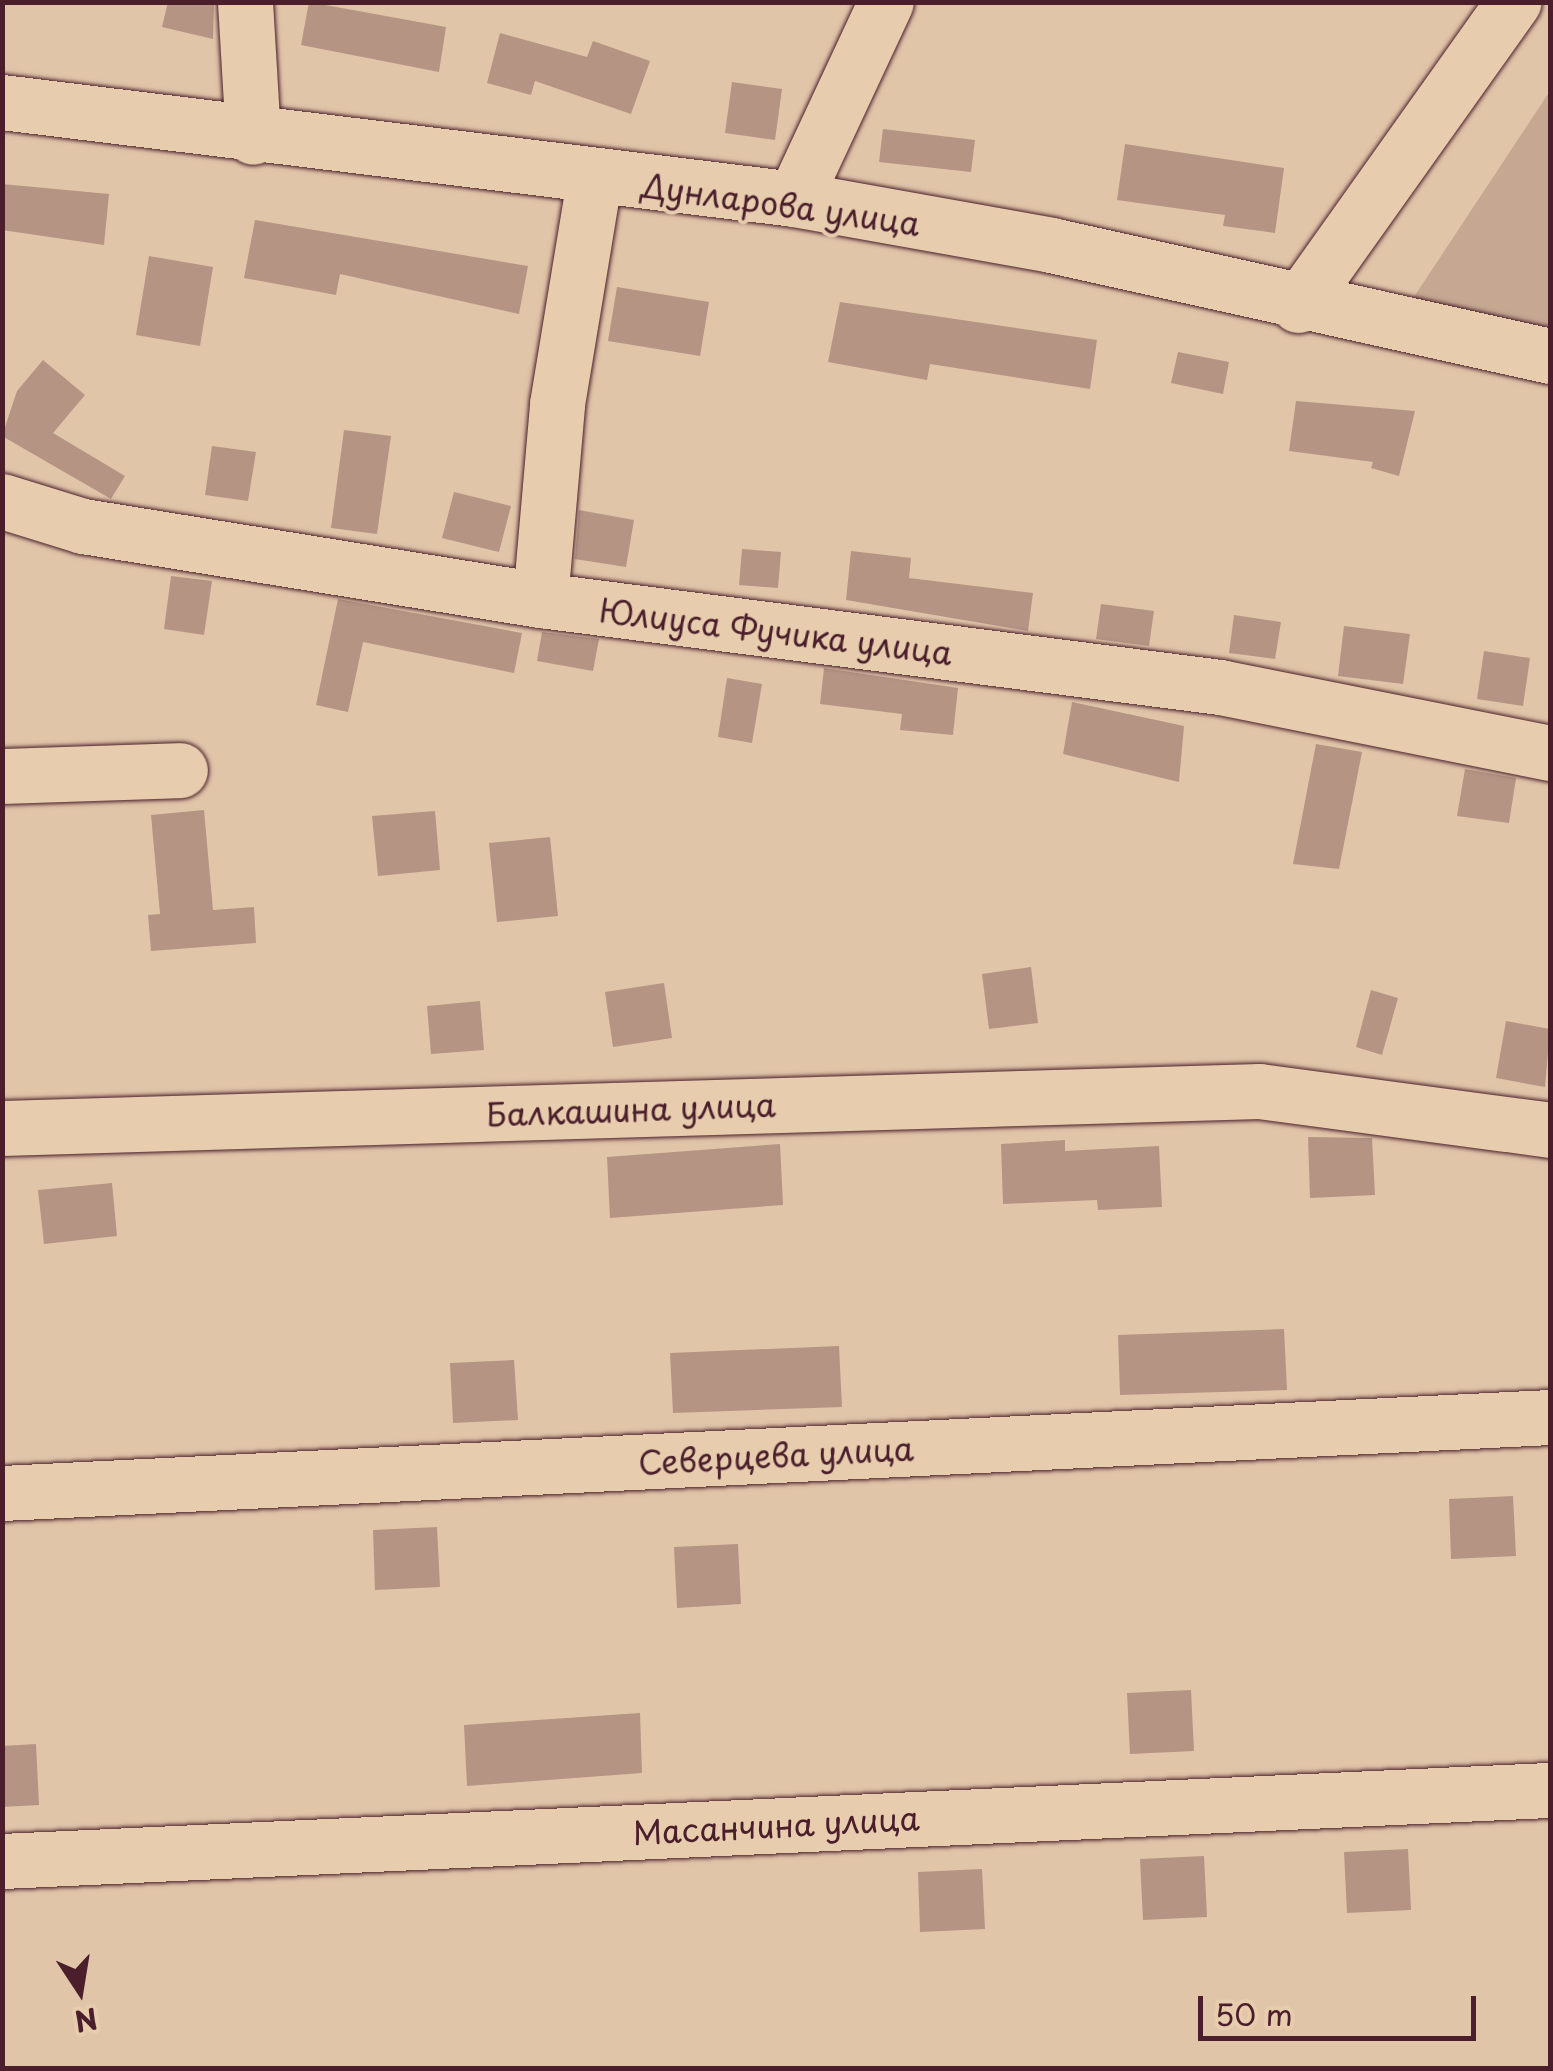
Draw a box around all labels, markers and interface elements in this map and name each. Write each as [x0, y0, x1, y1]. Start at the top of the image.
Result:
street label: Дунларова улица [639, 165, 923, 243]
street label: Юлиуса Фучика улица [594, 590, 958, 672]
street label: Балкашина улица [484, 1085, 778, 1133]
street label: Северцева улица [636, 1429, 916, 1481]
street label: Масанчина улица [631, 1798, 921, 1852]
north arrow [30, 1941, 130, 2041]
scale bar [1203, 1976, 1480, 2038]
text: 50 m [1215, 1991, 1293, 2036]
text: N [71, 1997, 102, 2044]

